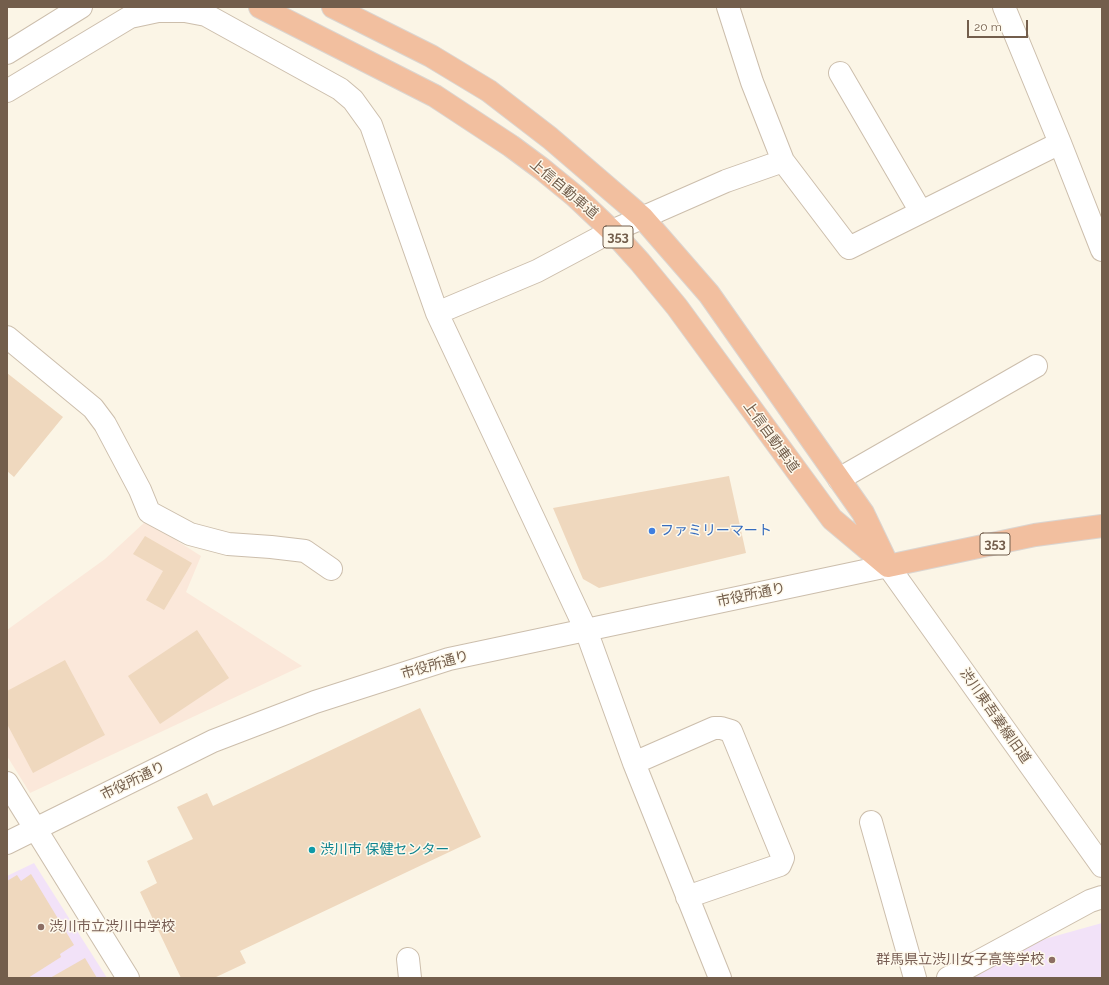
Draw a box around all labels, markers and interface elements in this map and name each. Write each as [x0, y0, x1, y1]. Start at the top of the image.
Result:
scale bar [969, 12, 1030, 38]
text: 20 m [974, 20, 1002, 34]
street label: 上信自動車道 [526, 156, 602, 222]
road number: 353 [603, 226, 633, 248]
street label: 上信自動車道 [740, 398, 802, 476]
place label: ファミリーマート [660, 523, 772, 539]
marker: ファミリーマート [647, 526, 657, 536]
road number: 353 [980, 533, 1010, 555]
street label: 市役所通り [715, 580, 787, 610]
street label: 市役所通り [399, 647, 471, 683]
street label: 渋川東吾妻線旧道 [956, 665, 1034, 767]
street label: 市役所通り [98, 758, 168, 804]
place label: 渋川市 保健センター [320, 842, 450, 858]
marker: 渋川市 保健センター [307, 845, 317, 855]
place label: 渋川市立渋川中学校 [49, 919, 175, 935]
marker: 渋川市立渋川中学校 [36, 922, 46, 932]
place label: 群馬県立渋川女子高等学校 [876, 952, 1044, 968]
marker: 群馬県立渋川女子高等学校 [1047, 955, 1057, 965]

